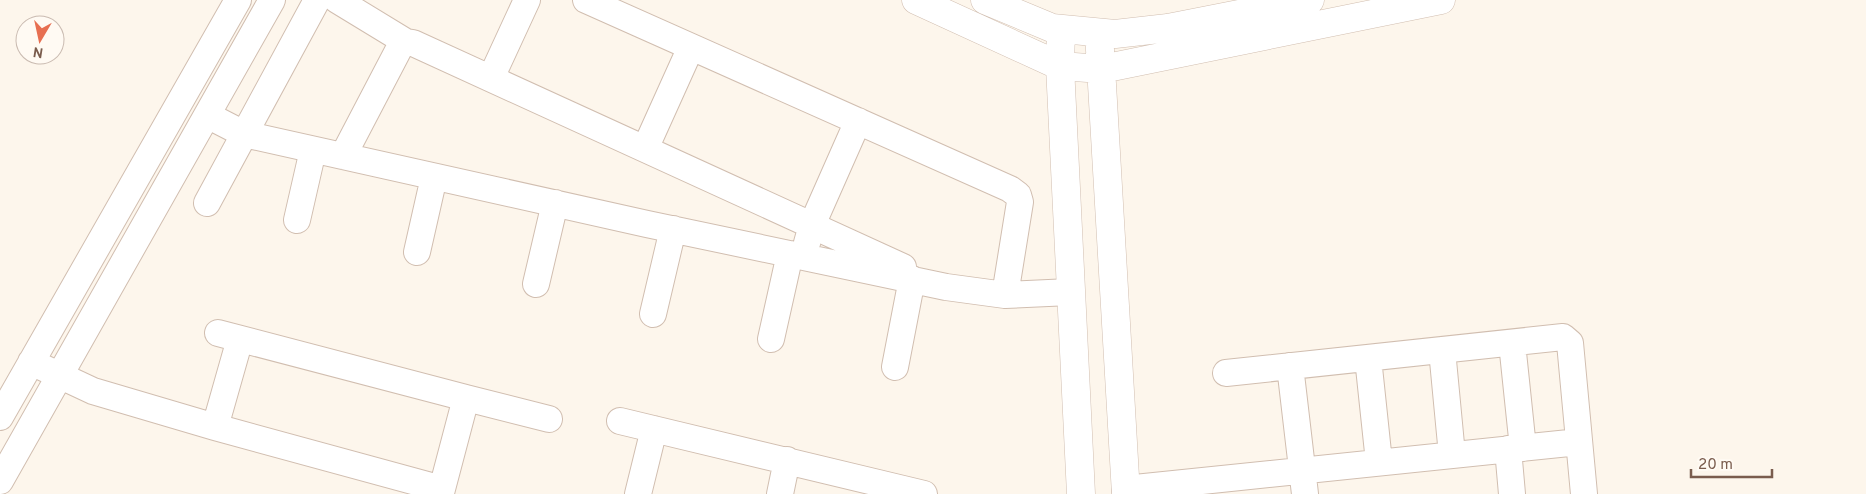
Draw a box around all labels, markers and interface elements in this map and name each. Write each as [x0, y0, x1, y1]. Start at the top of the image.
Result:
north arrow [15, 15, 65, 65]
text: N [32, 42, 45, 61]
scale bar [1691, 446, 1772, 478]
text: 20 m [1698, 456, 1733, 475]

